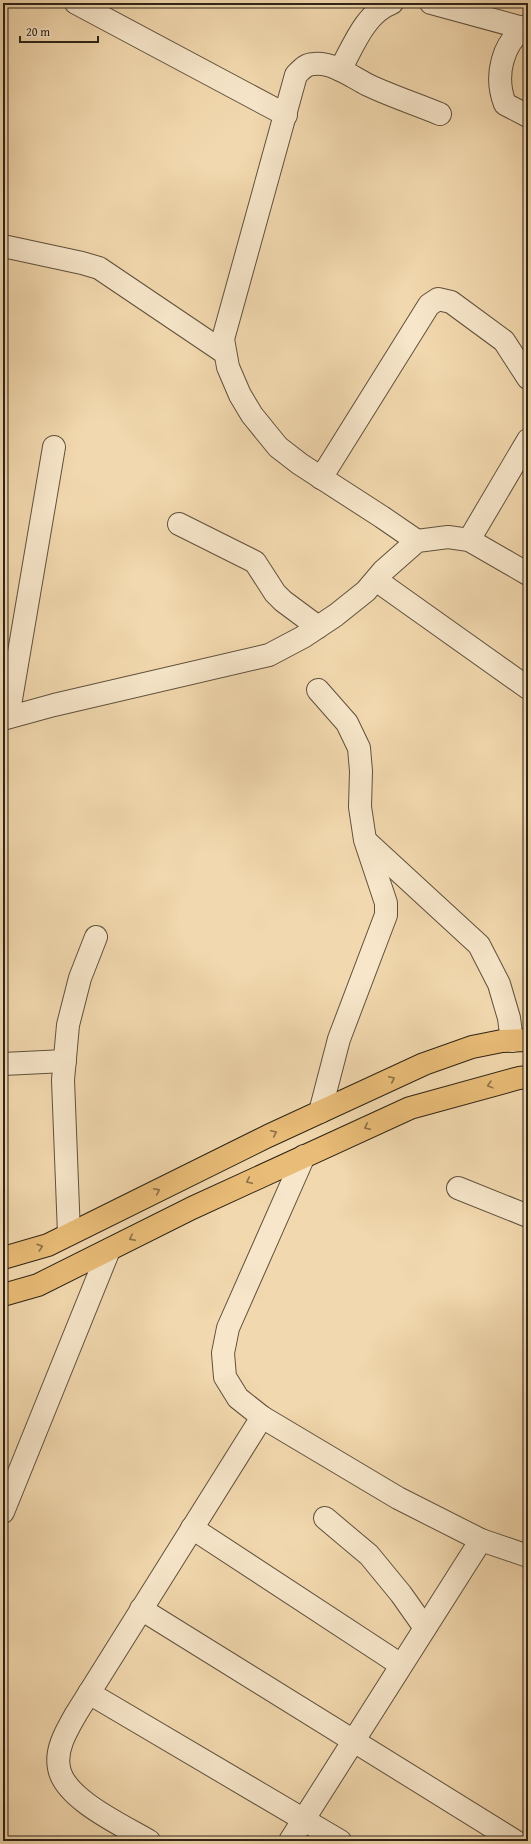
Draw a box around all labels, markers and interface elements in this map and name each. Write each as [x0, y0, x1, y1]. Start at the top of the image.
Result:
scale bar [20, 18, 98, 44]
text: 20 m [26, 23, 50, 40]
one-way arrow [388, 1075, 395, 1083]
one-way arrow [487, 1081, 493, 1089]
one-way arrow [364, 1122, 372, 1130]
one-way arrow [269, 1130, 277, 1138]
one-way arrow [246, 1176, 254, 1184]
one-way arrow [153, 1188, 160, 1195]
one-way arrow [129, 1233, 136, 1241]
one-way arrow [37, 1244, 44, 1252]

